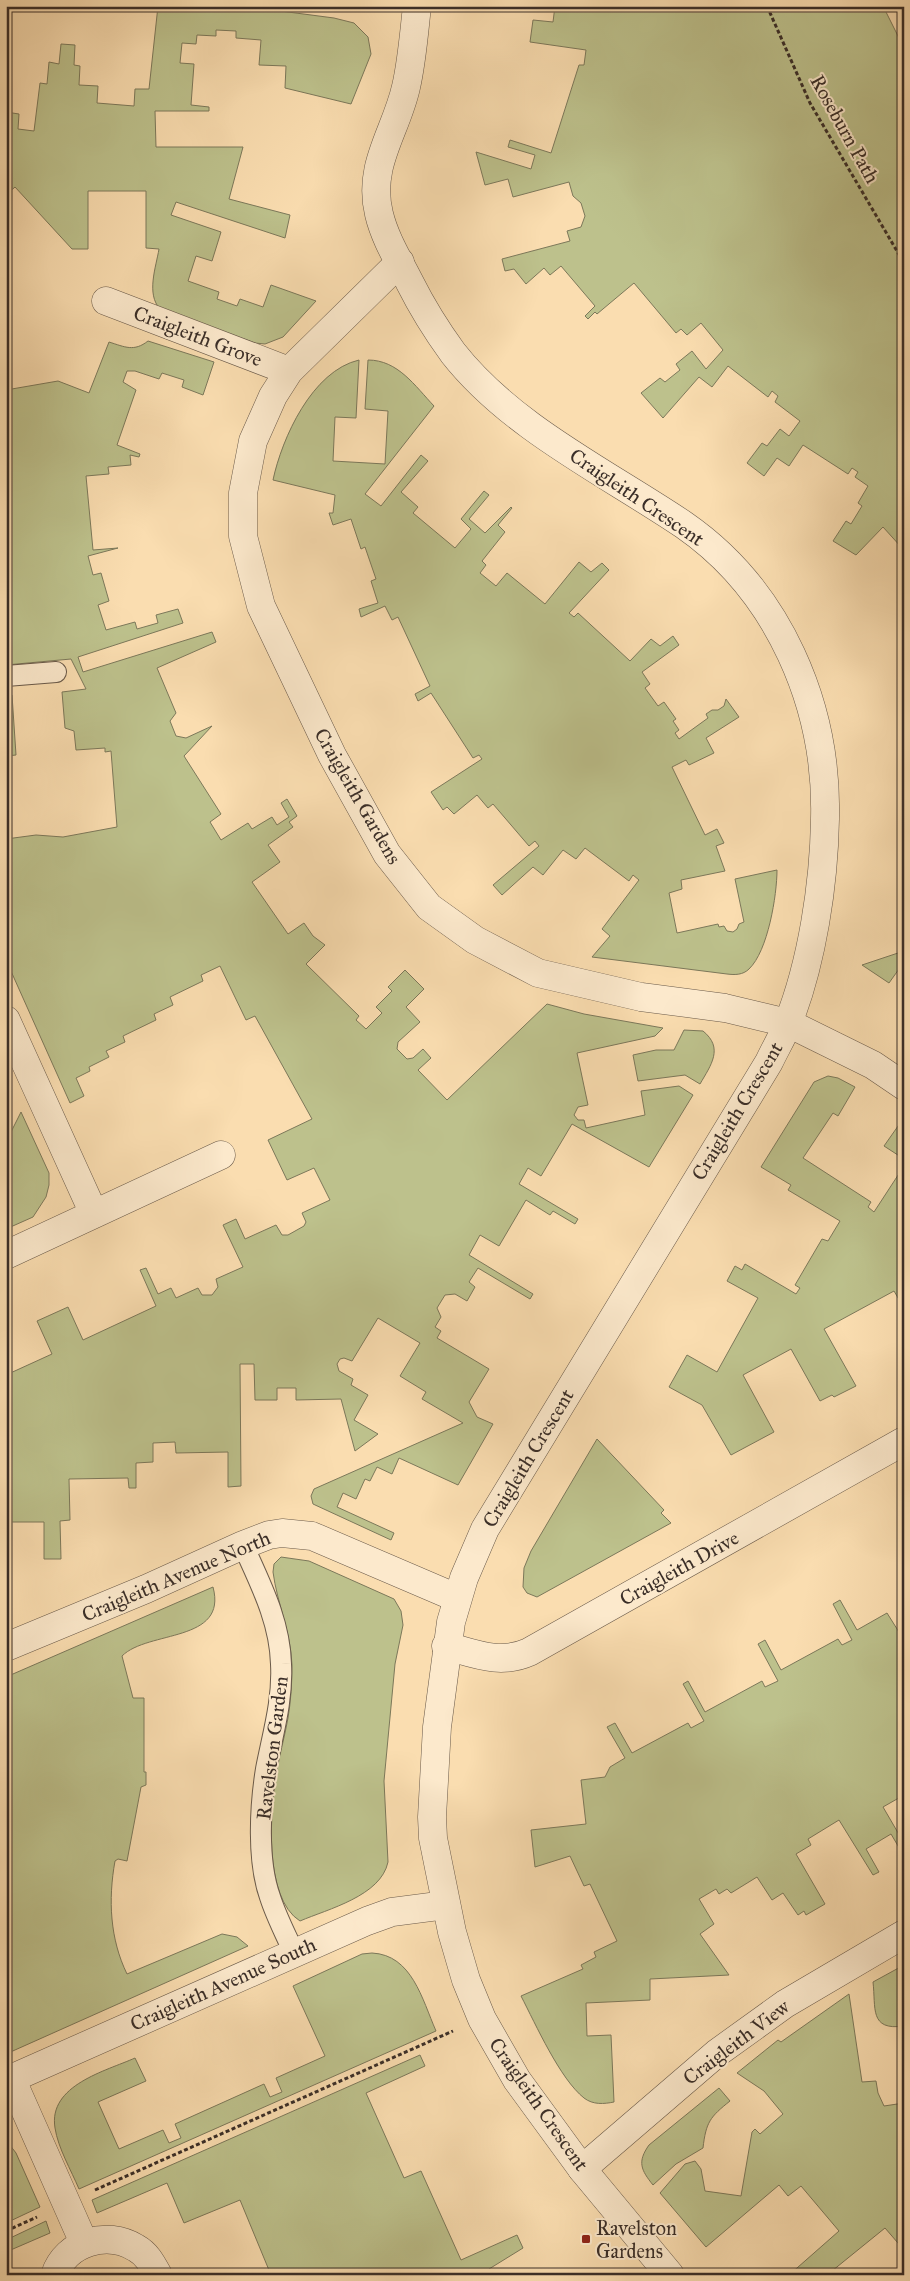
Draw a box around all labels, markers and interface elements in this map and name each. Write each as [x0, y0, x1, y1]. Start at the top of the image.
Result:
street label: Roseburn Path [805, 71, 885, 187]
street label: Craigleith Grove [130, 300, 266, 372]
street label: Craigleith Crescent [565, 443, 709, 552]
street label: Craigleith Gardens [309, 724, 407, 869]
street label: Craigleith Crescent [686, 1037, 789, 1185]
street label: Craigleith Crescent [477, 1384, 580, 1532]
street label: Craigleith Avenue North [78, 1525, 274, 1628]
street label: Craigleith Drive [615, 1525, 743, 1611]
street label: Ravelston Garden [251, 1674, 293, 1821]
street label: Craigleith Avenue South [126, 1932, 320, 2037]
street label: Craigleith View [678, 1994, 795, 2091]
street label: Craigleith Crescent [483, 2033, 594, 2176]
place label: Ravelston Gardens [596, 2216, 677, 2263]
marker: Ravelston Gardens [580, 2233, 592, 2245]

